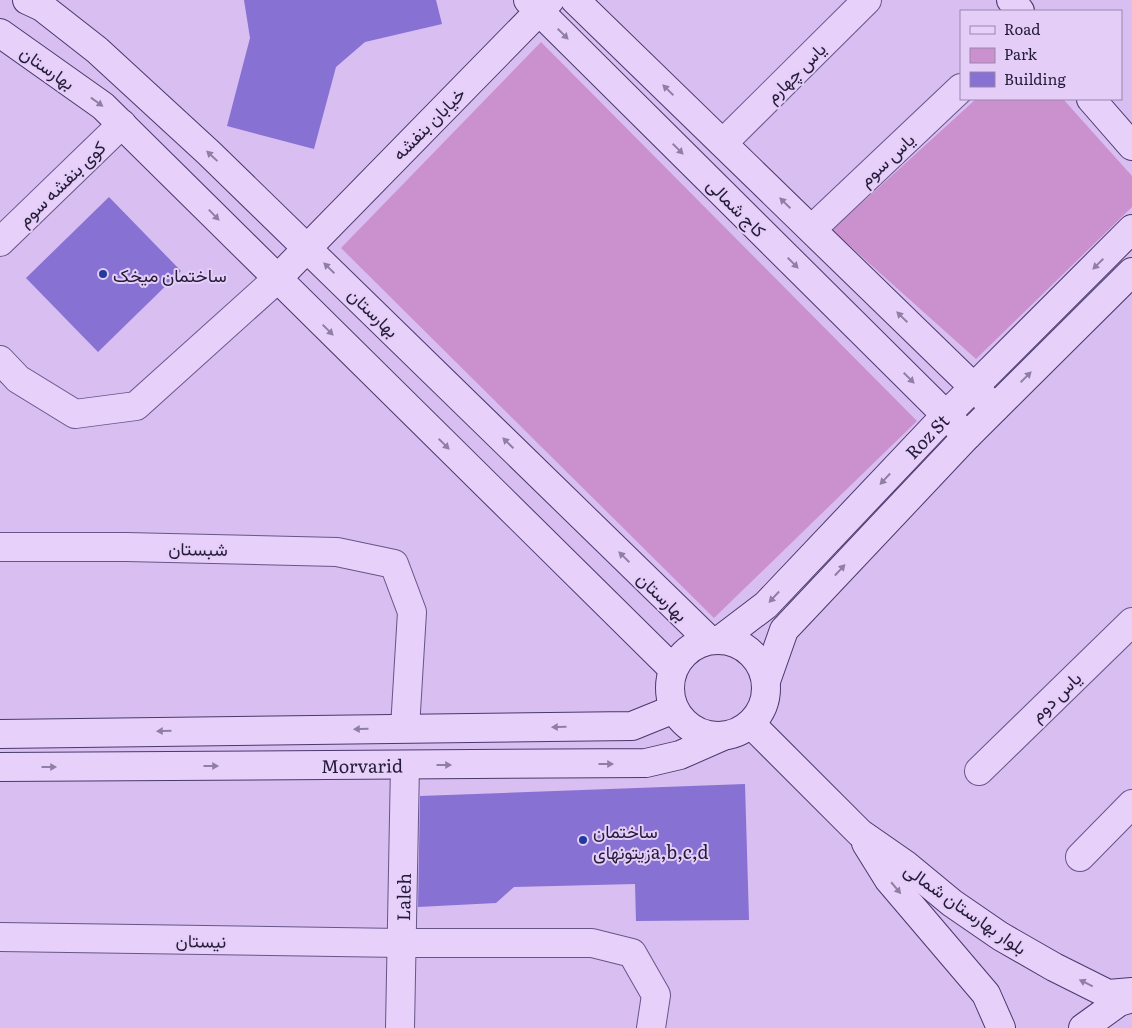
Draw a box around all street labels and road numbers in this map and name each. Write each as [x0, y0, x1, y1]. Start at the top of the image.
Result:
street label: یاس چهارم [758, 35, 832, 109]
street label: بهارستان [15, 38, 81, 96]
street label: خیابان بنفشه [385, 80, 471, 166]
street label: یاس سوم [852, 126, 920, 192]
street label: کوی بنفشه سوم [11, 134, 111, 232]
street label: کاج شمالی [701, 171, 773, 243]
street label: بهارستان [342, 281, 406, 343]
street label: Roz St [898, 407, 955, 464]
street label: شبستان [168, 534, 228, 562]
street label: بهارستان [631, 565, 695, 627]
street label: یاس دوم [1023, 665, 1087, 727]
street label: Morvarid [321, 751, 403, 779]
street label: بلوار بهارستان شمالی [899, 856, 1033, 960]
street label: Laleh [389, 873, 416, 921]
street label: نیستان [175, 926, 227, 954]

